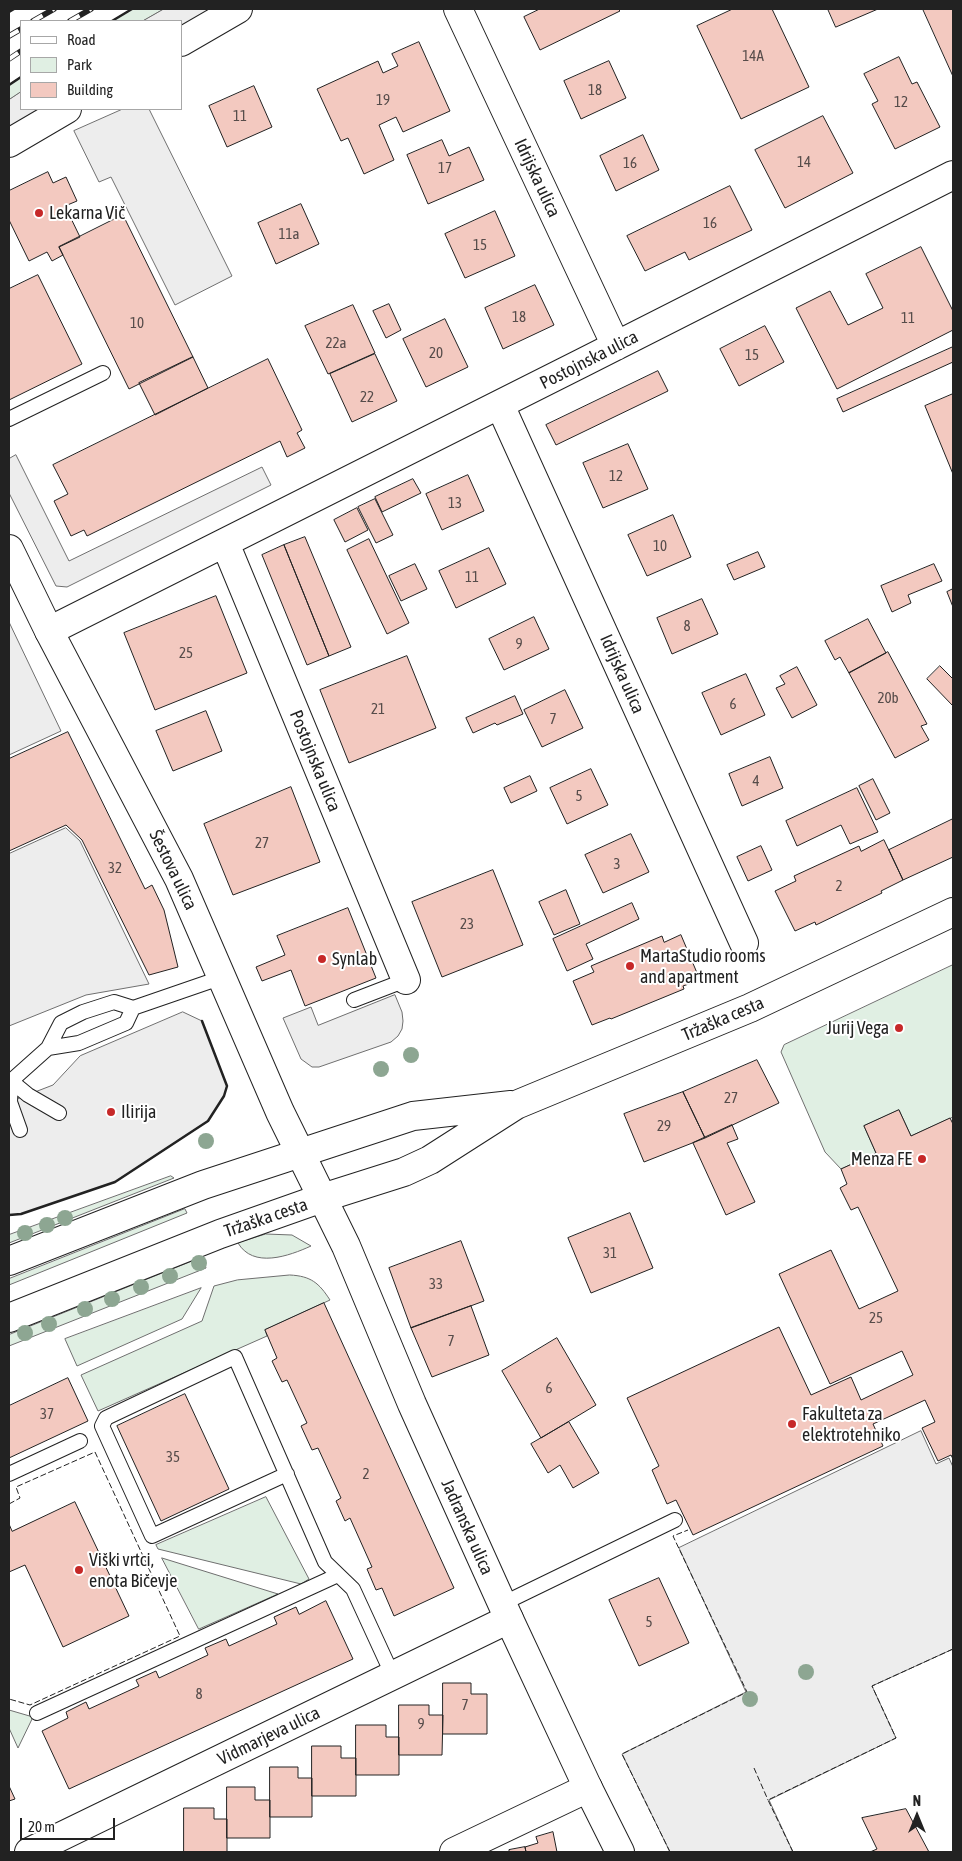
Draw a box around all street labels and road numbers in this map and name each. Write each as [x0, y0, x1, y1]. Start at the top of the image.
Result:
street label: Idrijska ulica [509, 135, 565, 221]
street label: Postojnska ulica [536, 326, 642, 394]
street label: Idrijska ulica [595, 631, 649, 717]
street label: Postojnska ulica [285, 707, 345, 815]
street label: Šestova ulica [144, 827, 202, 913]
street label: Tržaška cesta [679, 992, 767, 1046]
street label: Tržaška cesta [221, 1194, 311, 1242]
street label: Jadranska ulica [436, 1476, 498, 1578]
street label: Vidmarjeva ulica [214, 1702, 324, 1770]

